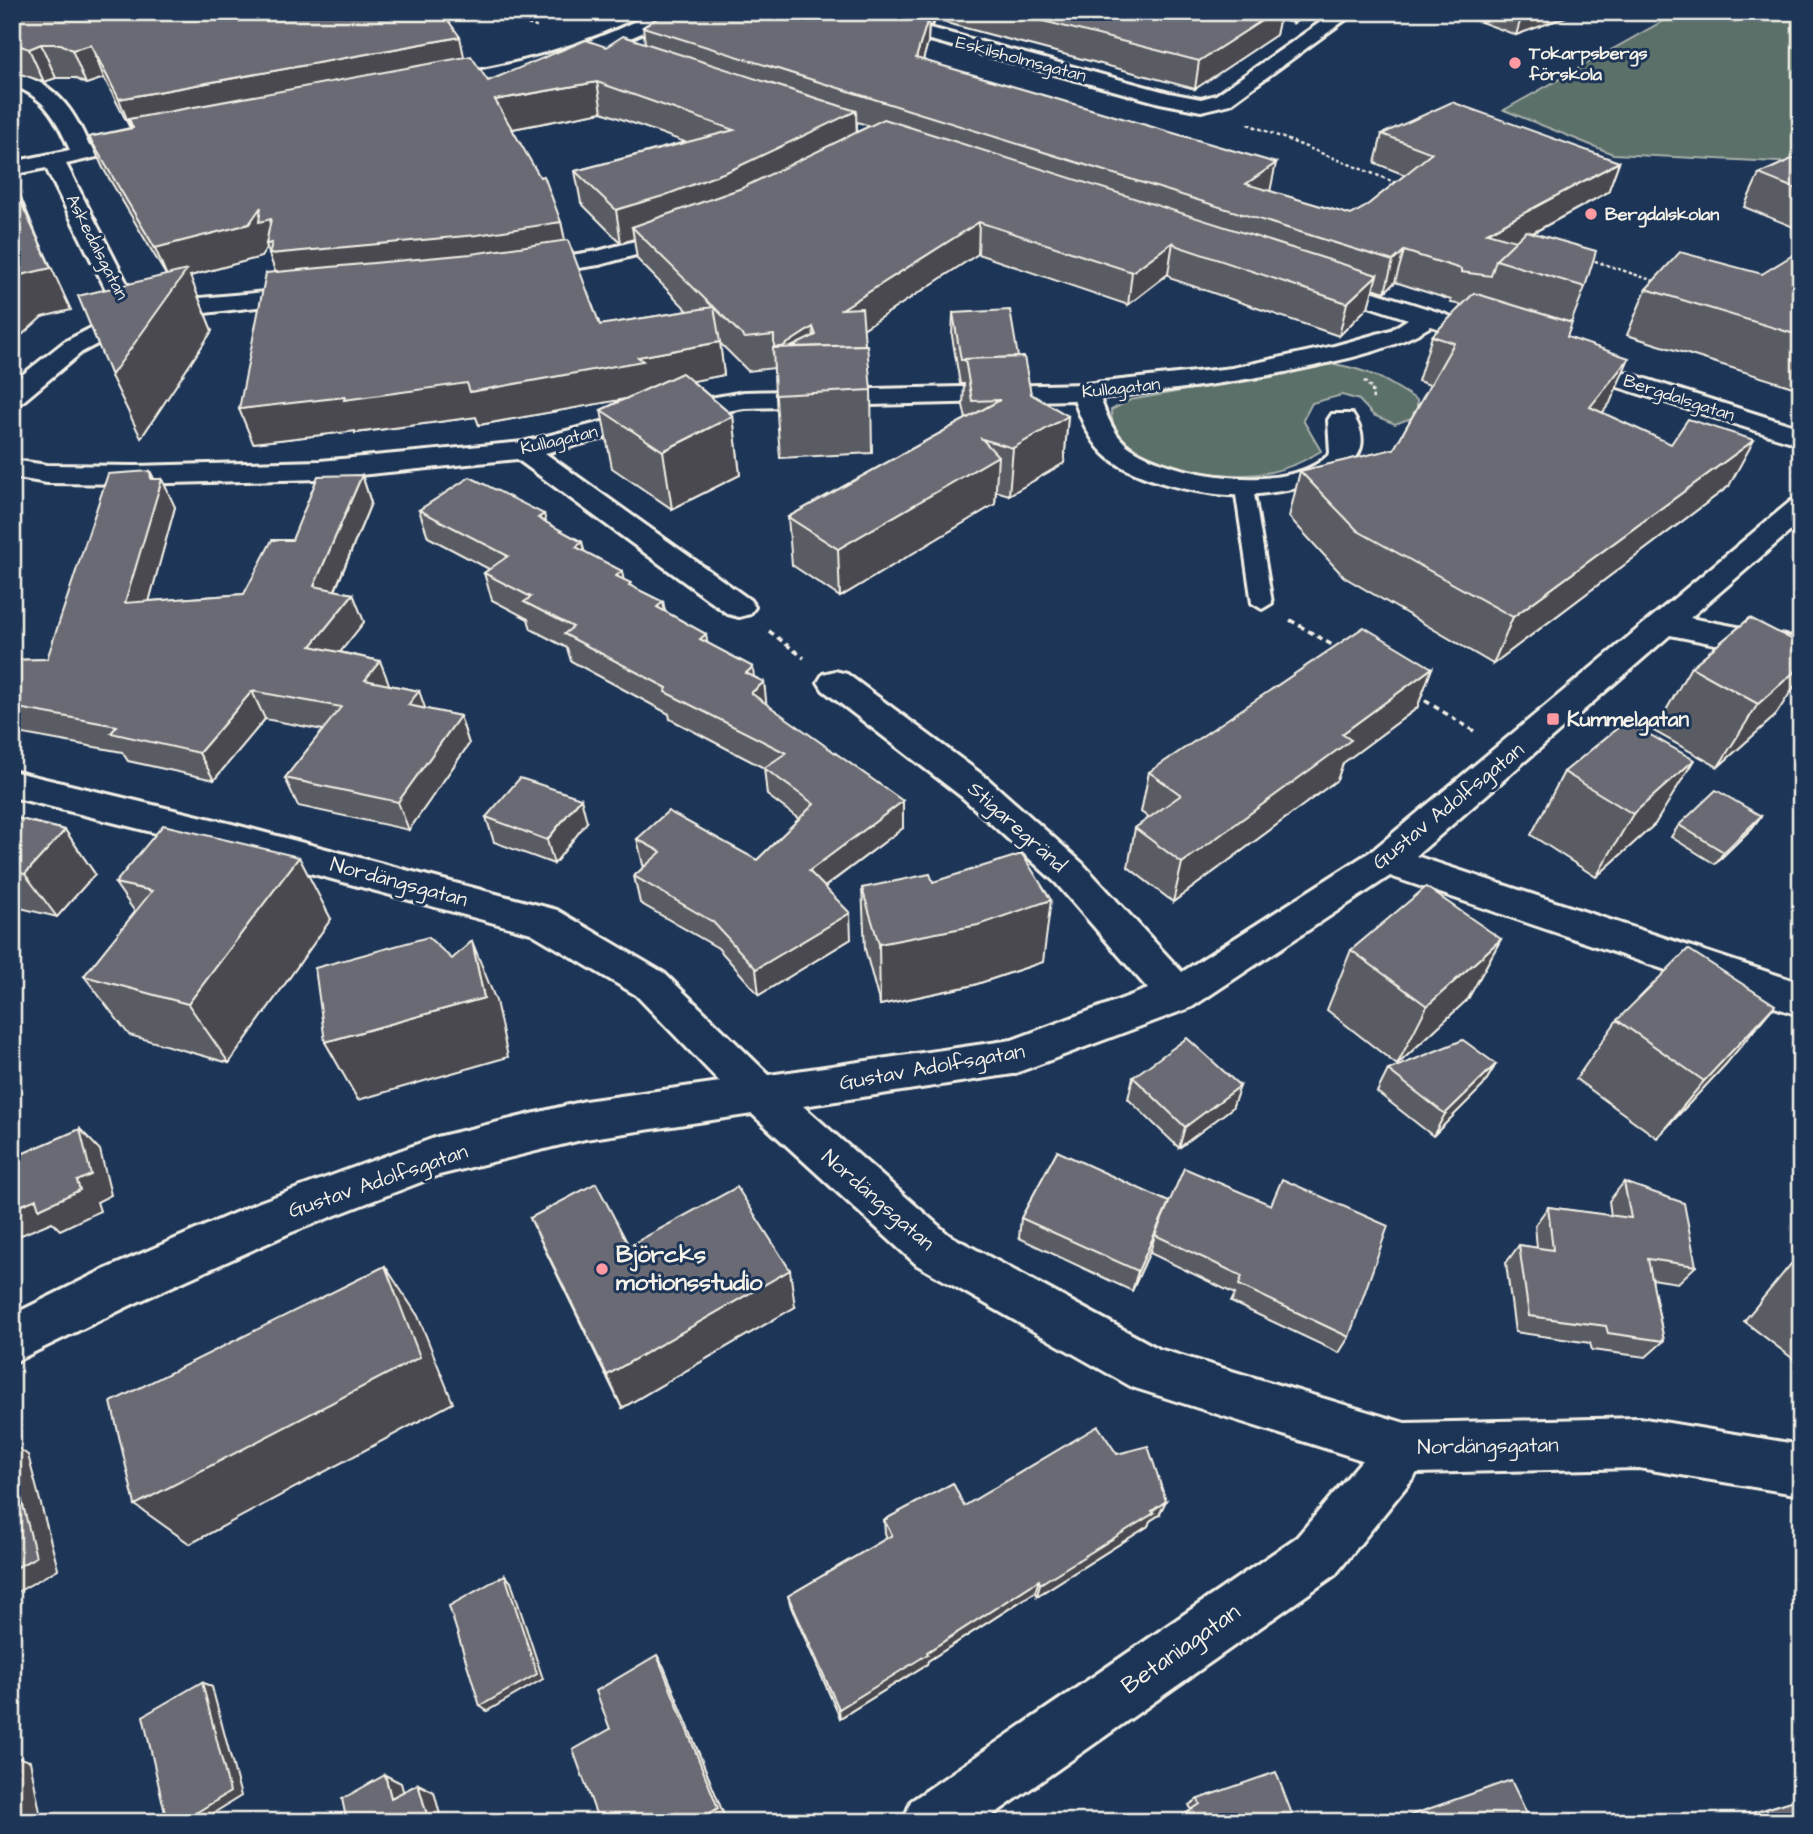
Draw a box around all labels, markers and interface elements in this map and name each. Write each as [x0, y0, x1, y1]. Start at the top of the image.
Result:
street label: Eskilsholmsgatan [953, 30, 1089, 89]
place label: Tokarpsbergs förskola [1528, 41, 1648, 87]
marker: Tokarpsbergs förskola [1507, 55, 1523, 71]
street label: Askedalsgatan [59, 190, 134, 305]
place label: Bergdalskolan [1605, 202, 1719, 228]
marker: Bergdalskolan [1583, 206, 1599, 222]
street label: Bergdalsgatan [1620, 368, 1738, 429]
street label: Kullagatan [1081, 371, 1162, 406]
street label: Kullagatan [518, 419, 600, 462]
place label: Kummelgatan [1567, 705, 1689, 736]
marker: Kummelgatan [1545, 711, 1561, 727]
street label: Gustav Adolfsgatan [1366, 736, 1531, 878]
street label: Stigaregränd [960, 775, 1073, 881]
street label: Nordängsgatan [327, 850, 471, 916]
street label: Gustav Adolfsgatan [837, 1036, 1027, 1100]
street label: Gustav Adolfsgatan [285, 1137, 472, 1227]
street label: Nordängsgatan [814, 1143, 941, 1259]
place label: Björcks motionsstudio [616, 1238, 763, 1300]
marker: Björcks motionsstudio [594, 1261, 610, 1277]
street label: Nordängsgatan [1417, 1430, 1559, 1464]
street label: Betaniagatan [1115, 1595, 1248, 1703]

